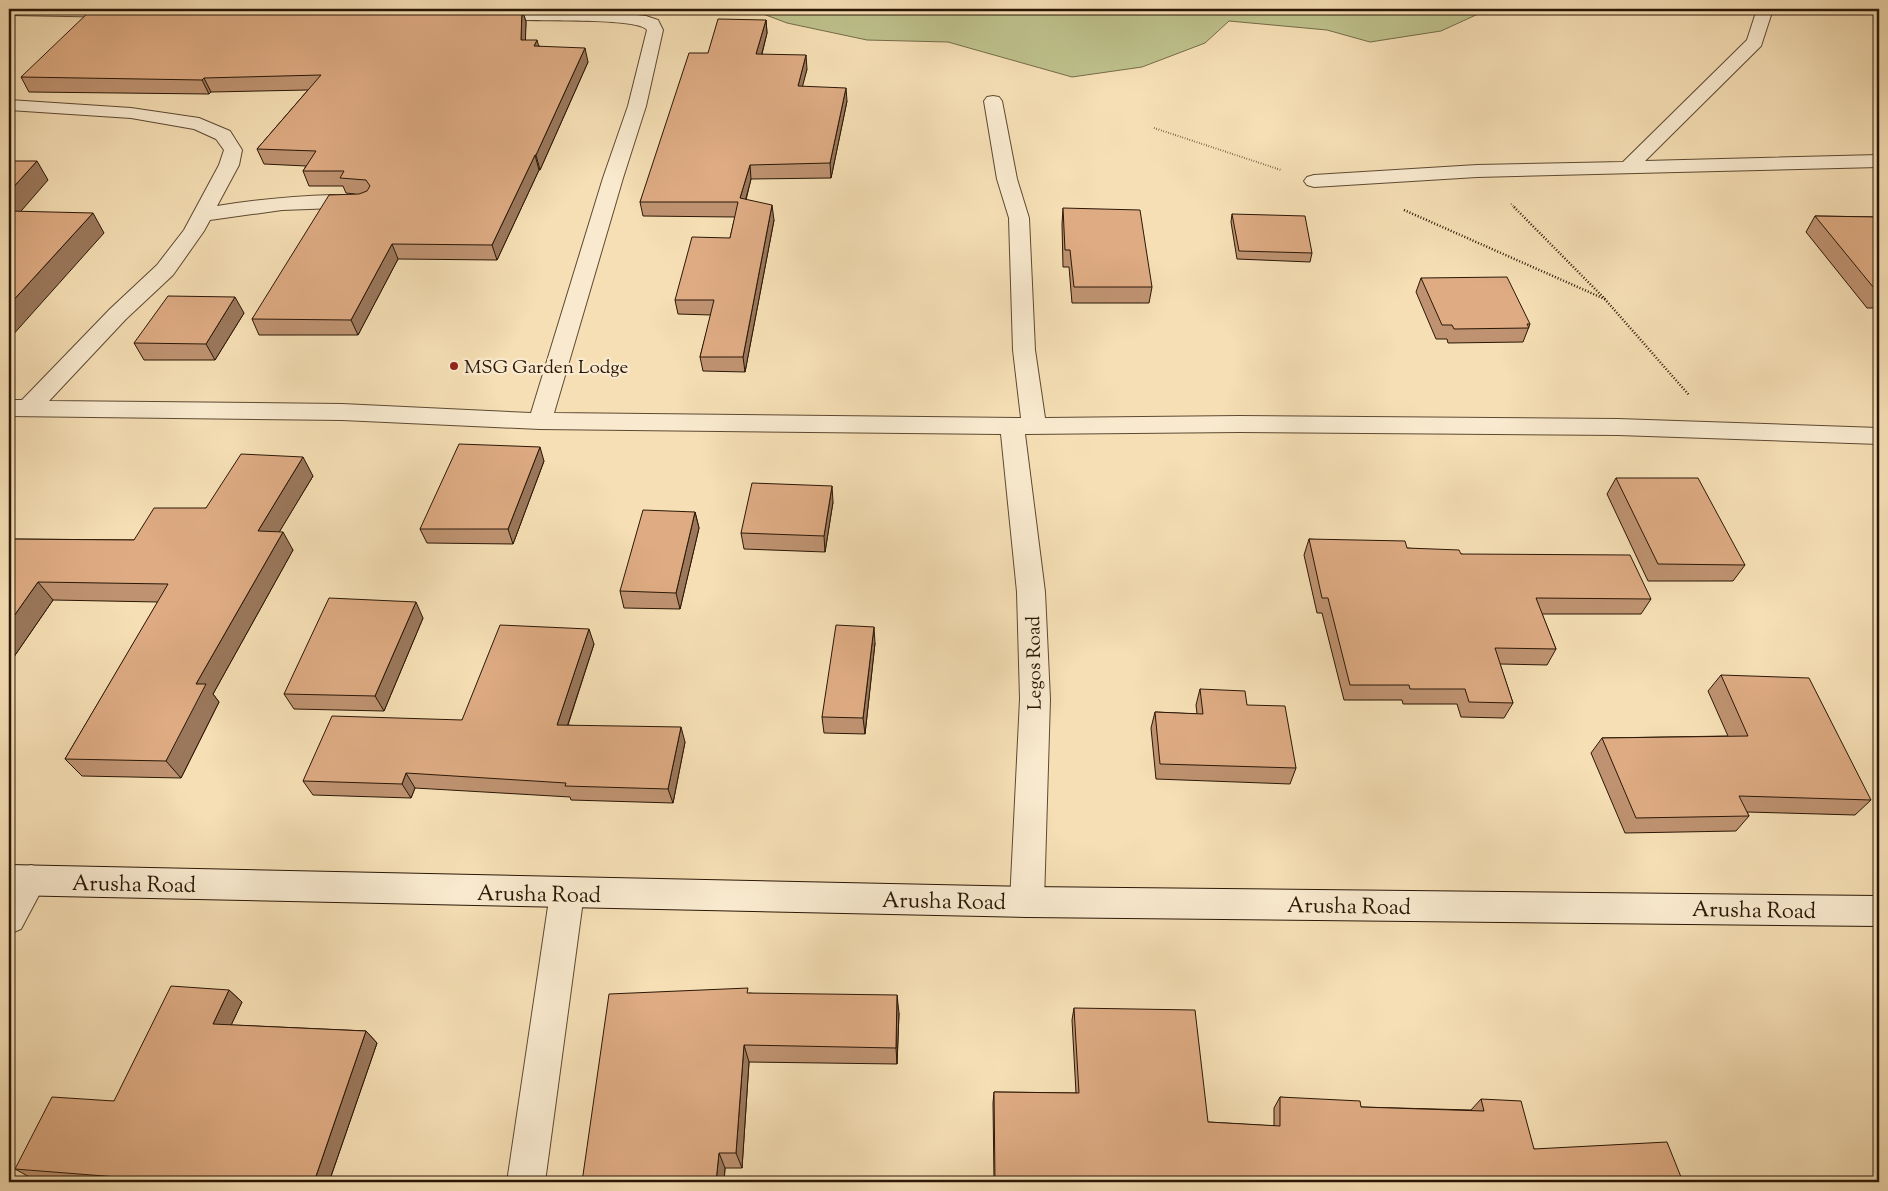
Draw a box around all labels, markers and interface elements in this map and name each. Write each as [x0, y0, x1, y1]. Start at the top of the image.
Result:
place label: MSG Garden Lodge [464, 355, 628, 382]
marker: MSG Garden Lodge [448, 360, 460, 372]
street label: Legos Road [1021, 615, 1050, 710]
street label: Arusha Road [72, 869, 196, 903]
street label: Arusha Road [477, 879, 601, 913]
street label: Arusha Road [882, 886, 1006, 920]
street label: Arusha Road [1287, 891, 1411, 925]
street label: Arusha Road [1692, 895, 1816, 929]

